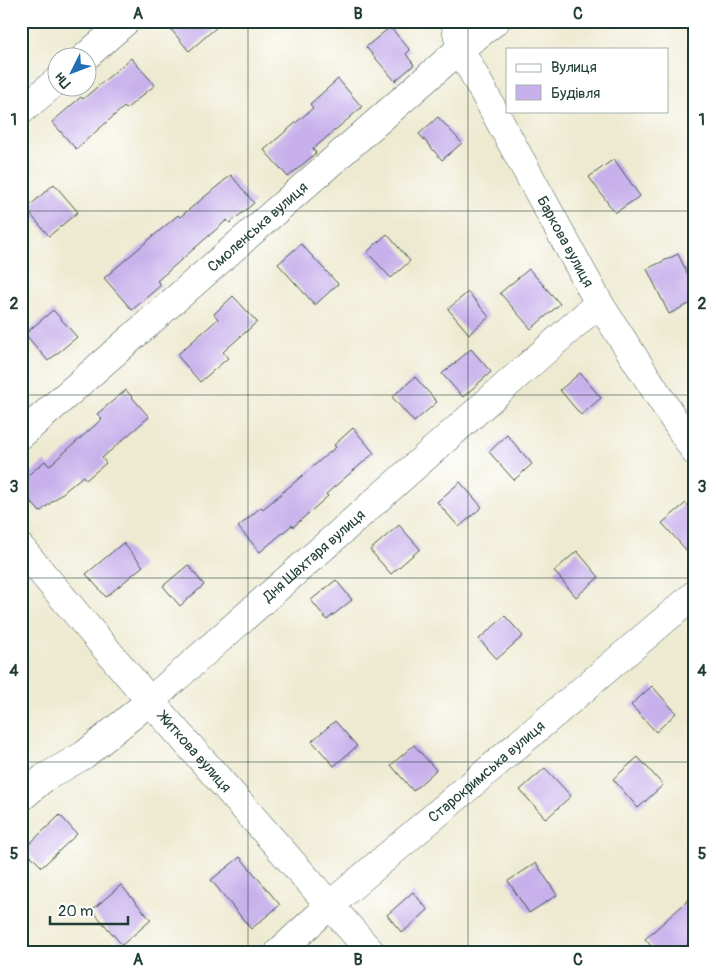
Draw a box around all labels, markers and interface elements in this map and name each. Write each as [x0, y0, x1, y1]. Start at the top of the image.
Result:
text: A [133, 4, 144, 24]
text: B [353, 4, 363, 24]
text: C [573, 4, 583, 24]
north arrow [48, 48, 98, 98]
legend [506, 48, 668, 112]
text: Вулиця [551, 58, 597, 77]
text: Пн [51, 69, 74, 92]
text: Будівля [551, 84, 600, 103]
text: 1 [11, 110, 17, 130]
text: 1 [699, 110, 705, 130]
street label: Смоленська вулиця [203, 178, 312, 276]
street label: Баркова вулиця [533, 193, 598, 291]
text: 2 [10, 294, 19, 314]
text: 2 [698, 294, 707, 314]
text: 3 [10, 477, 19, 497]
text: 3 [698, 477, 707, 497]
street label: Дня Шахтаря вулиця [258, 505, 369, 607]
text: 4 [9, 661, 19, 681]
text: 4 [697, 661, 707, 681]
street label: Житкова вулиця [153, 706, 236, 796]
street label: Старокримська вулиця [424, 716, 549, 827]
text: 5 [10, 844, 19, 864]
text: 5 [698, 844, 707, 864]
scale bar [50, 893, 128, 925]
text: 20 m [58, 902, 93, 921]
text: A [133, 950, 144, 970]
text: B [353, 950, 363, 970]
text: C [573, 950, 583, 970]

